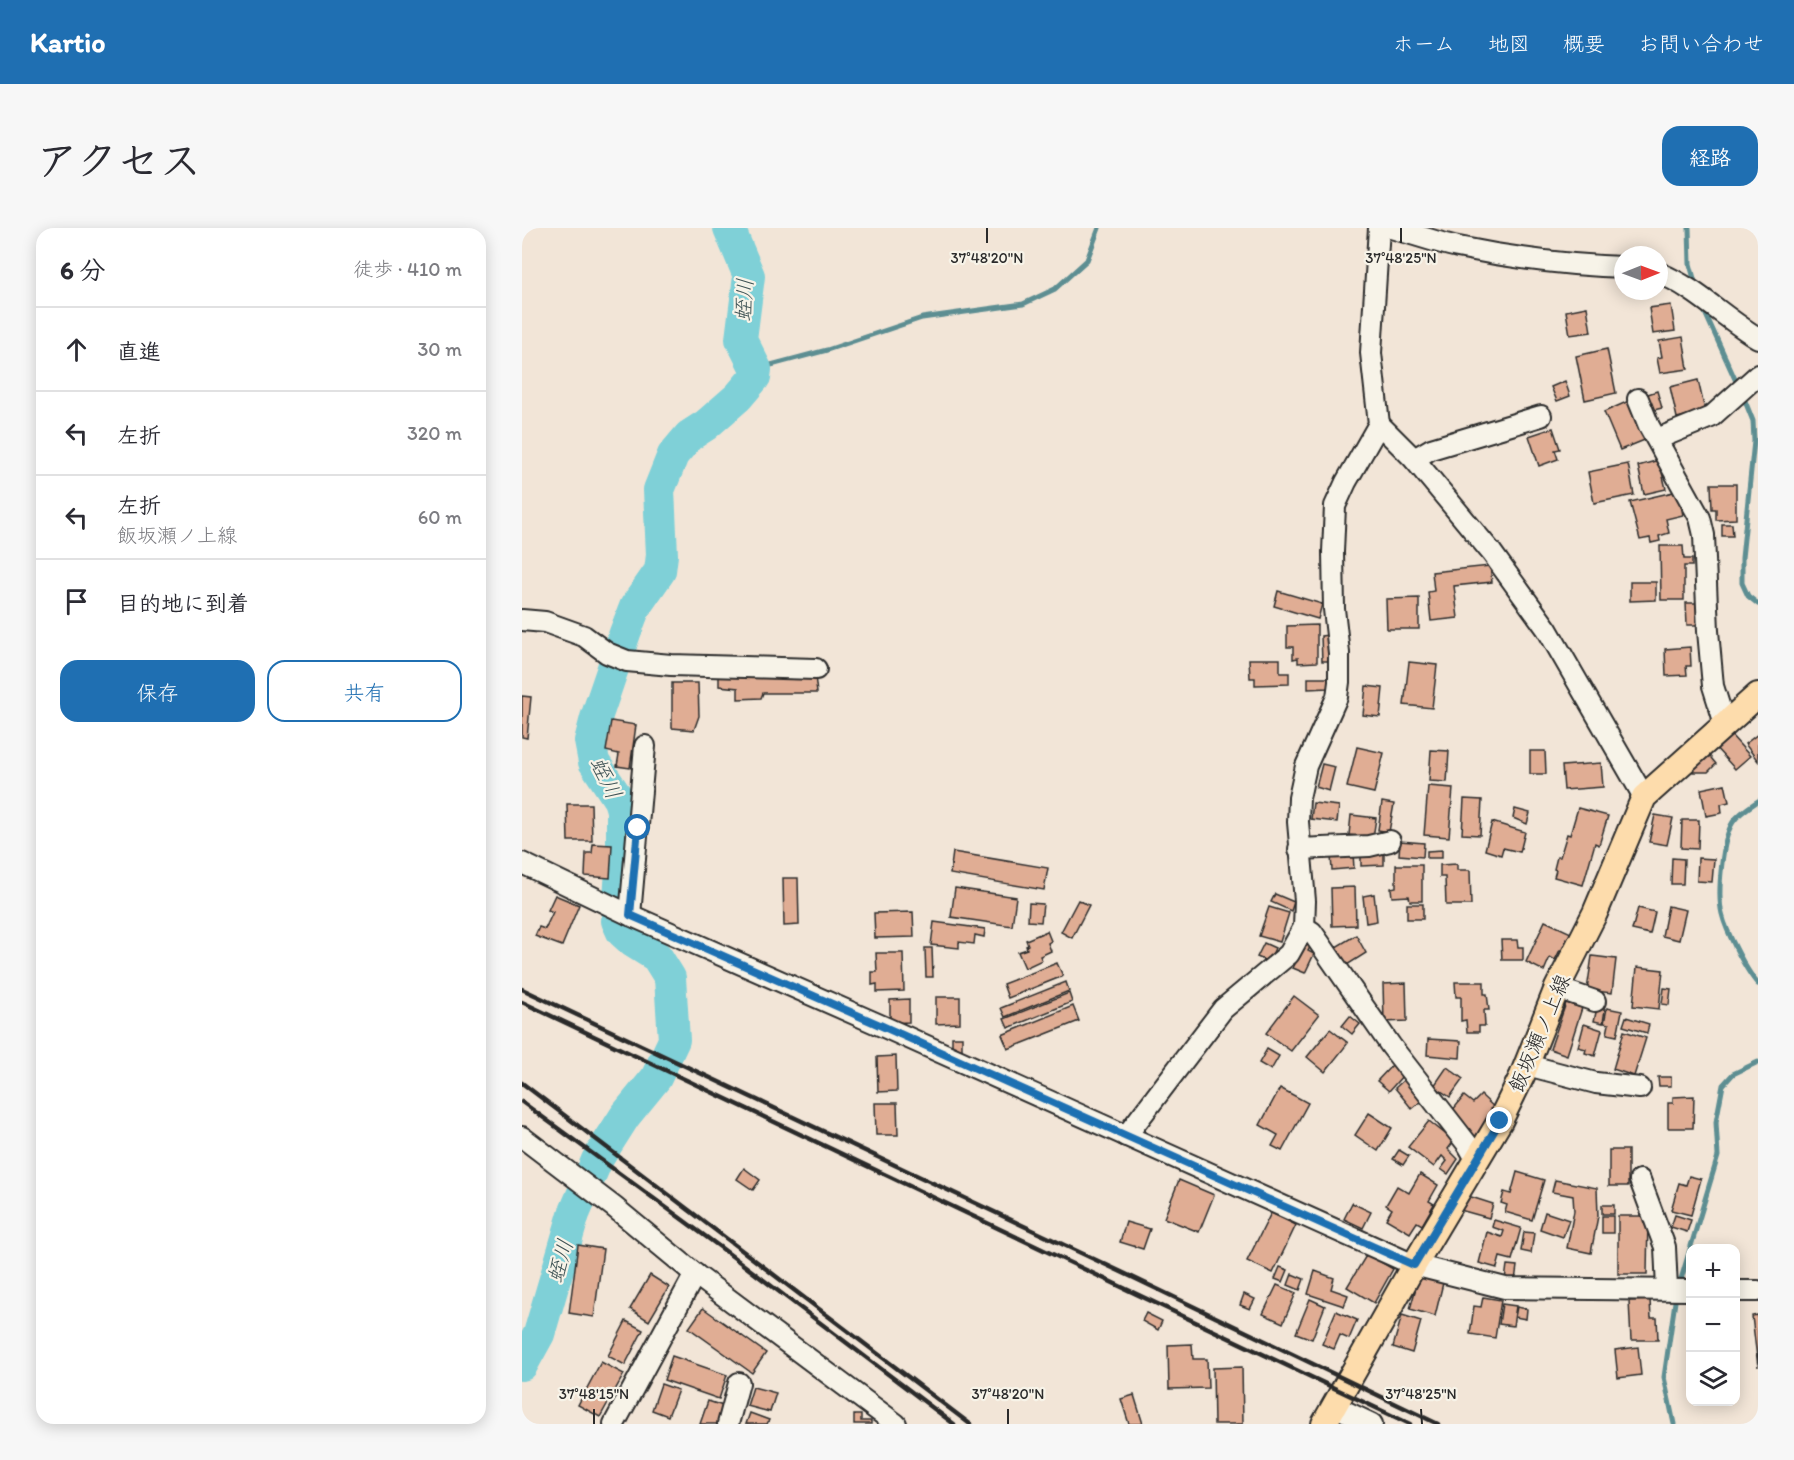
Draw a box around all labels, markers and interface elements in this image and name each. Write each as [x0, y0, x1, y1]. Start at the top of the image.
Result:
text: Kartio [30, 25, 105, 59]
text: ホーム [1393, 31, 1455, 56]
text: 地図 [1488, 31, 1530, 56]
text: 概要 [1563, 31, 1605, 56]
text: お問い合わせ [1638, 31, 1764, 56]
button: 経路 [1662, 126, 1758, 186]
text: アクセス [36, 135, 201, 186]
north arrow [1614, 246, 1668, 300]
text: 37°48'20"N [951, 249, 1023, 267]
text: 37°48'25"N [1365, 249, 1437, 267]
text: 6 分 [60, 254, 106, 286]
text: 徒歩 · 410 m [353, 257, 462, 281]
water label: 蛭川 [729, 277, 759, 323]
icon: ahead [60, 333, 93, 366]
text: 30 m [417, 337, 462, 361]
text: 直進 [117, 338, 161, 365]
icon: left [60, 417, 93, 450]
text: 320 m [407, 421, 462, 445]
text: 左折 [117, 422, 161, 449]
text: 左折 [117, 492, 161, 519]
icon: left [60, 501, 93, 534]
text: 60 m [418, 505, 462, 529]
text: 飯坂瀬ノ上線 [117, 523, 237, 547]
icon: arrive [60, 585, 93, 618]
text: 目的地に到着 [117, 590, 249, 617]
button: 保存 [60, 660, 255, 722]
button: 共有 [267, 660, 462, 722]
water label: 蛭川 [584, 752, 628, 804]
route start [624, 814, 650, 840]
street label: 飯坂瀬ノ上線 [1503, 970, 1575, 1096]
route end [1486, 1107, 1512, 1133]
water label: 蛭川 [541, 1236, 579, 1286]
map controls [1686, 1244, 1740, 1406]
button: + [1686, 1244, 1740, 1298]
button: − [1686, 1298, 1740, 1352]
button: layers [1686, 1352, 1740, 1406]
text: 37°48'15"N [559, 1385, 629, 1403]
text: 37°48'20"N [972, 1385, 1044, 1403]
text: 37°48'25"N [1385, 1385, 1457, 1403]

